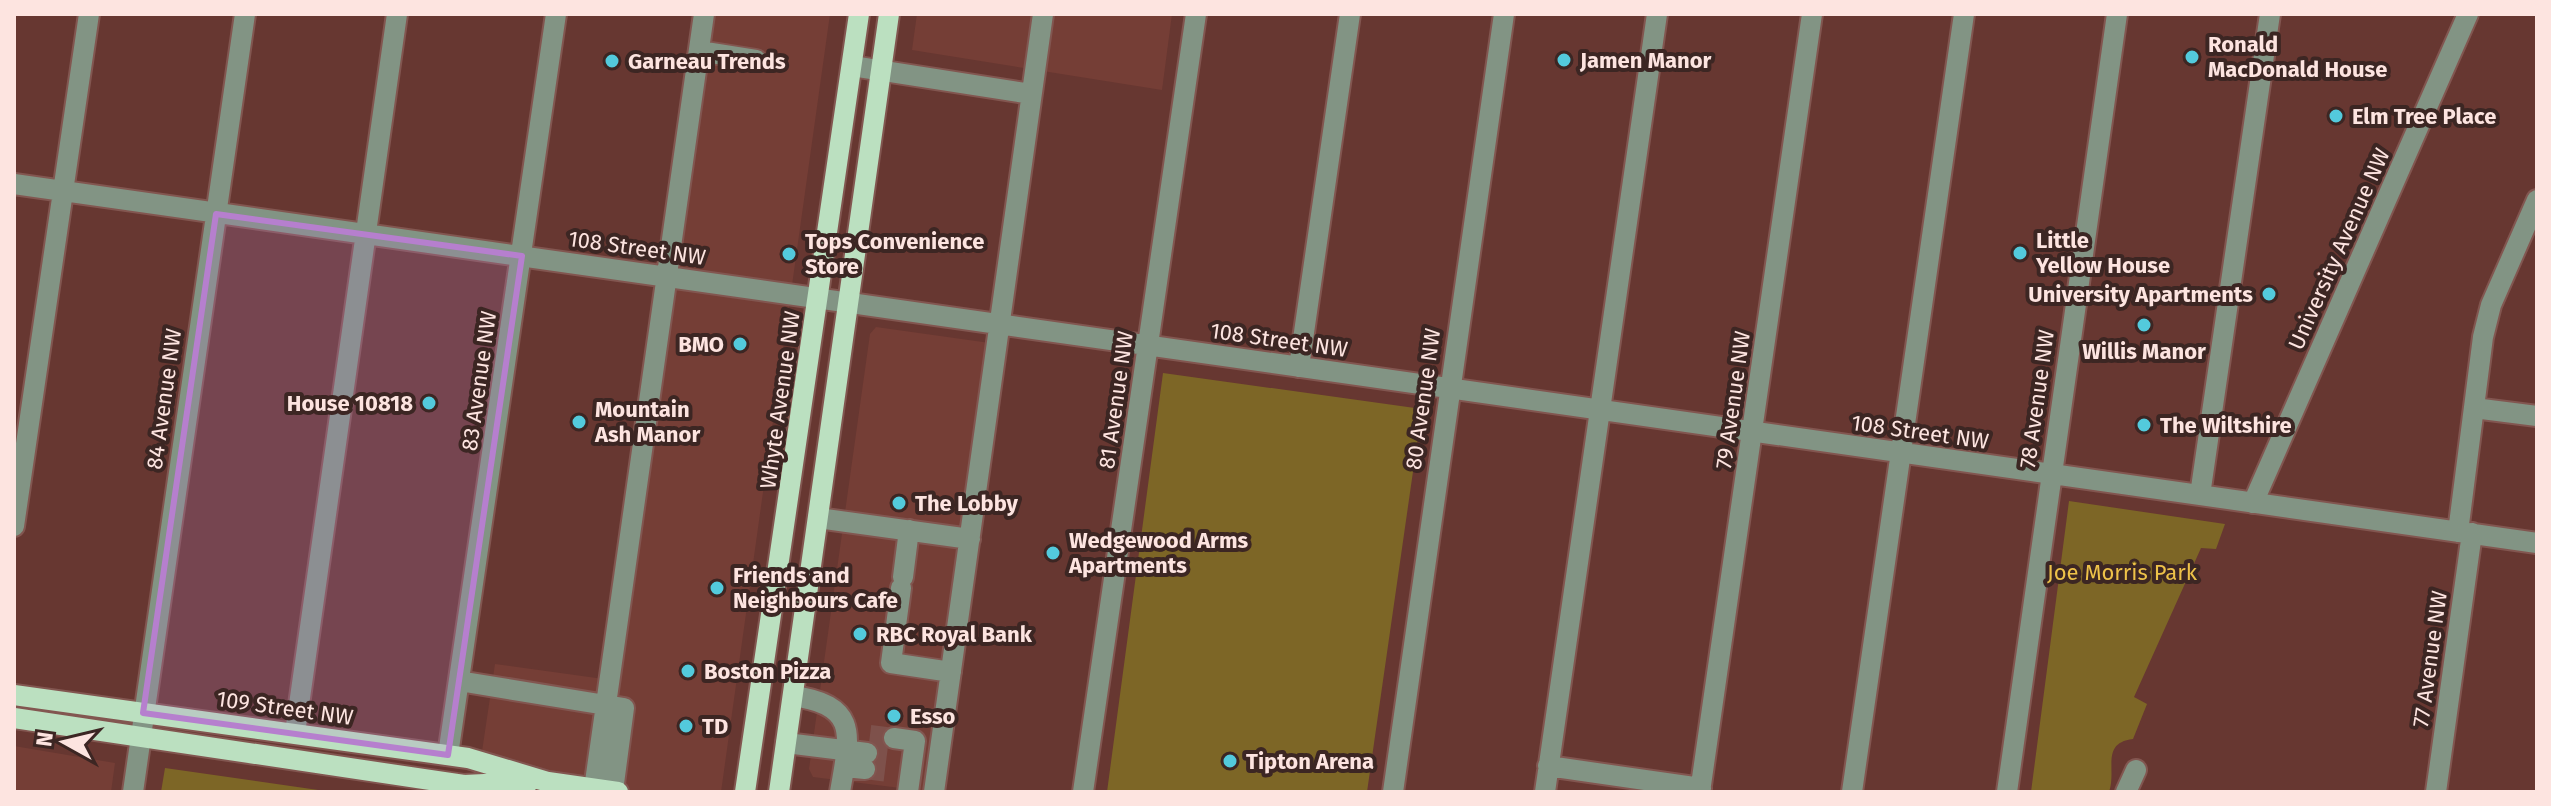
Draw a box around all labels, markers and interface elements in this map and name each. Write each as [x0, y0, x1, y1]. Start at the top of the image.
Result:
place label: Ronald MacDonald House [2208, 31, 2387, 83]
place label: Jamen Manor [1579, 47, 1712, 74]
place label: Garneau Trends [628, 48, 786, 75]
marker: Ronald MacDonald House [2183, 48, 2201, 66]
marker: Jamen Manor [1555, 51, 1573, 69]
marker: Garneau Trends [603, 52, 621, 70]
place label: Elm Tree Place [2352, 103, 2496, 130]
marker: Elm Tree Place [2327, 107, 2345, 125]
street label: University Avenue NW [2282, 144, 2396, 354]
street label: 108 Street NW [567, 225, 707, 271]
place label: Little Yellow House [2035, 227, 2170, 279]
place label: Tops Convenience Store [805, 228, 984, 280]
marker: Little Yellow House [2011, 244, 2029, 262]
marker: Tops Convenience Store [780, 245, 798, 263]
place label: University Apartments [2028, 281, 2253, 308]
marker: University Apartments [2260, 285, 2278, 303]
street label: 83 Avenue NW [456, 309, 502, 453]
street label: Whyte Avenue NW [754, 309, 806, 491]
marker: Willis Manor [2135, 316, 2153, 334]
street label: 108 Street NW [1209, 317, 1349, 363]
street label: 84 Avenue NW [141, 327, 187, 471]
street label: 80 Avenue NW [1400, 327, 1446, 471]
street label: 78 Avenue NW [2014, 328, 2060, 470]
street label: 81 Avenue NW [1093, 329, 1139, 471]
street label: 79 Avenue NW [1710, 329, 1756, 471]
place label: BMO [678, 331, 724, 358]
marker: BMO [731, 335, 749, 353]
place label: Willis Manor [2082, 338, 2206, 365]
place label: House 10818 [287, 390, 413, 417]
marker: House 10818 [420, 394, 438, 412]
place label: Mountain Ash Manor [594, 396, 700, 448]
street label: 108 Street NW [1850, 409, 1990, 455]
place label: The Wiltshire [2160, 412, 2292, 439]
marker: Mountain Ash Manor [570, 413, 588, 431]
marker: The Wiltshire [2135, 416, 2153, 434]
place label: The Lobby [915, 490, 1019, 517]
marker: The Lobby [890, 494, 908, 512]
place label: Wedgewood Arms Apartments [1068, 527, 1249, 579]
marker: Wedgewood Arms Apartments [1044, 544, 1062, 562]
park label: Joe Morris Park [2047, 559, 2198, 586]
place label: Friends and Neighbours Cafe [733, 562, 898, 614]
marker: Friends and Neighbours Cafe [708, 579, 726, 597]
street label: 77 Avenue NW [2407, 589, 2453, 729]
place label: RBC Royal Bank [876, 621, 1033, 648]
marker: RBC Royal Bank [851, 625, 869, 643]
place label: Boston Pizza [704, 658, 831, 685]
marker: Boston Pizza [679, 662, 697, 680]
street label: 109 Street NW [215, 685, 355, 731]
north arrow [24, 702, 104, 782]
place label: Esso [910, 703, 956, 730]
marker: Esso [885, 707, 903, 725]
place label: TD [702, 713, 728, 740]
marker: TD [677, 717, 695, 735]
text: N [30, 730, 59, 748]
place label: Tipton Arena [1246, 748, 1374, 775]
marker: Tipton Arena [1221, 752, 1239, 770]

